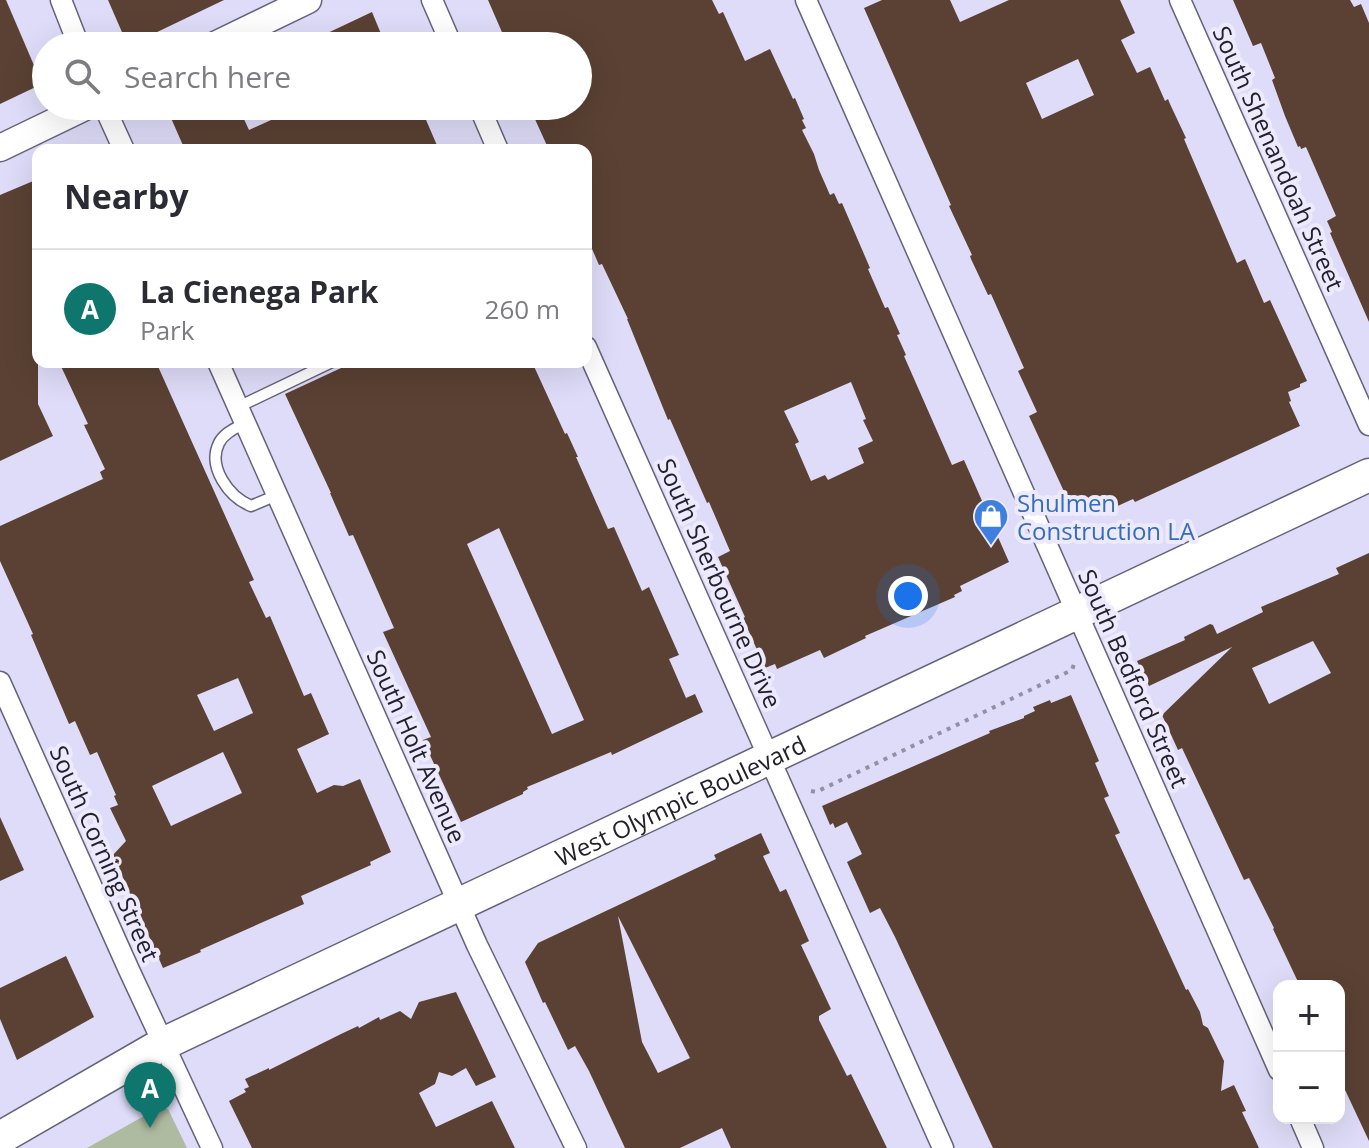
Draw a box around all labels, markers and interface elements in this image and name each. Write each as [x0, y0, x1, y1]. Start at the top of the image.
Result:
street label: South Shenandoah Street [1206, 20, 1352, 296]
search box [32, 32, 592, 120]
icon: search [60, 54, 104, 98]
text: Search here [124, 56, 291, 97]
text: Nearby [64, 173, 189, 219]
text: La Cienega Park [140, 271, 378, 312]
text: A [81, 291, 99, 327]
text: 260 m [485, 291, 560, 327]
text: Park [140, 312, 194, 348]
street label: South Sherbourne Drive [650, 453, 790, 713]
place label: Shulmen Construction LA [1017, 486, 1196, 547]
shop icon: Shulmen Construction LA [972, 497, 1010, 547]
street label: South Bedford Street [1071, 564, 1197, 792]
your location [888, 576, 928, 616]
street label: South Holt Avenue [360, 644, 474, 848]
street label: West Olympic Boulevard [549, 727, 811, 873]
street label: South Corning Street [43, 740, 167, 966]
map controls [1273, 980, 1345, 1124]
button: + [1273, 980, 1345, 1052]
button: − [1273, 1052, 1345, 1124]
pin: A [124, 1062, 176, 1128]

